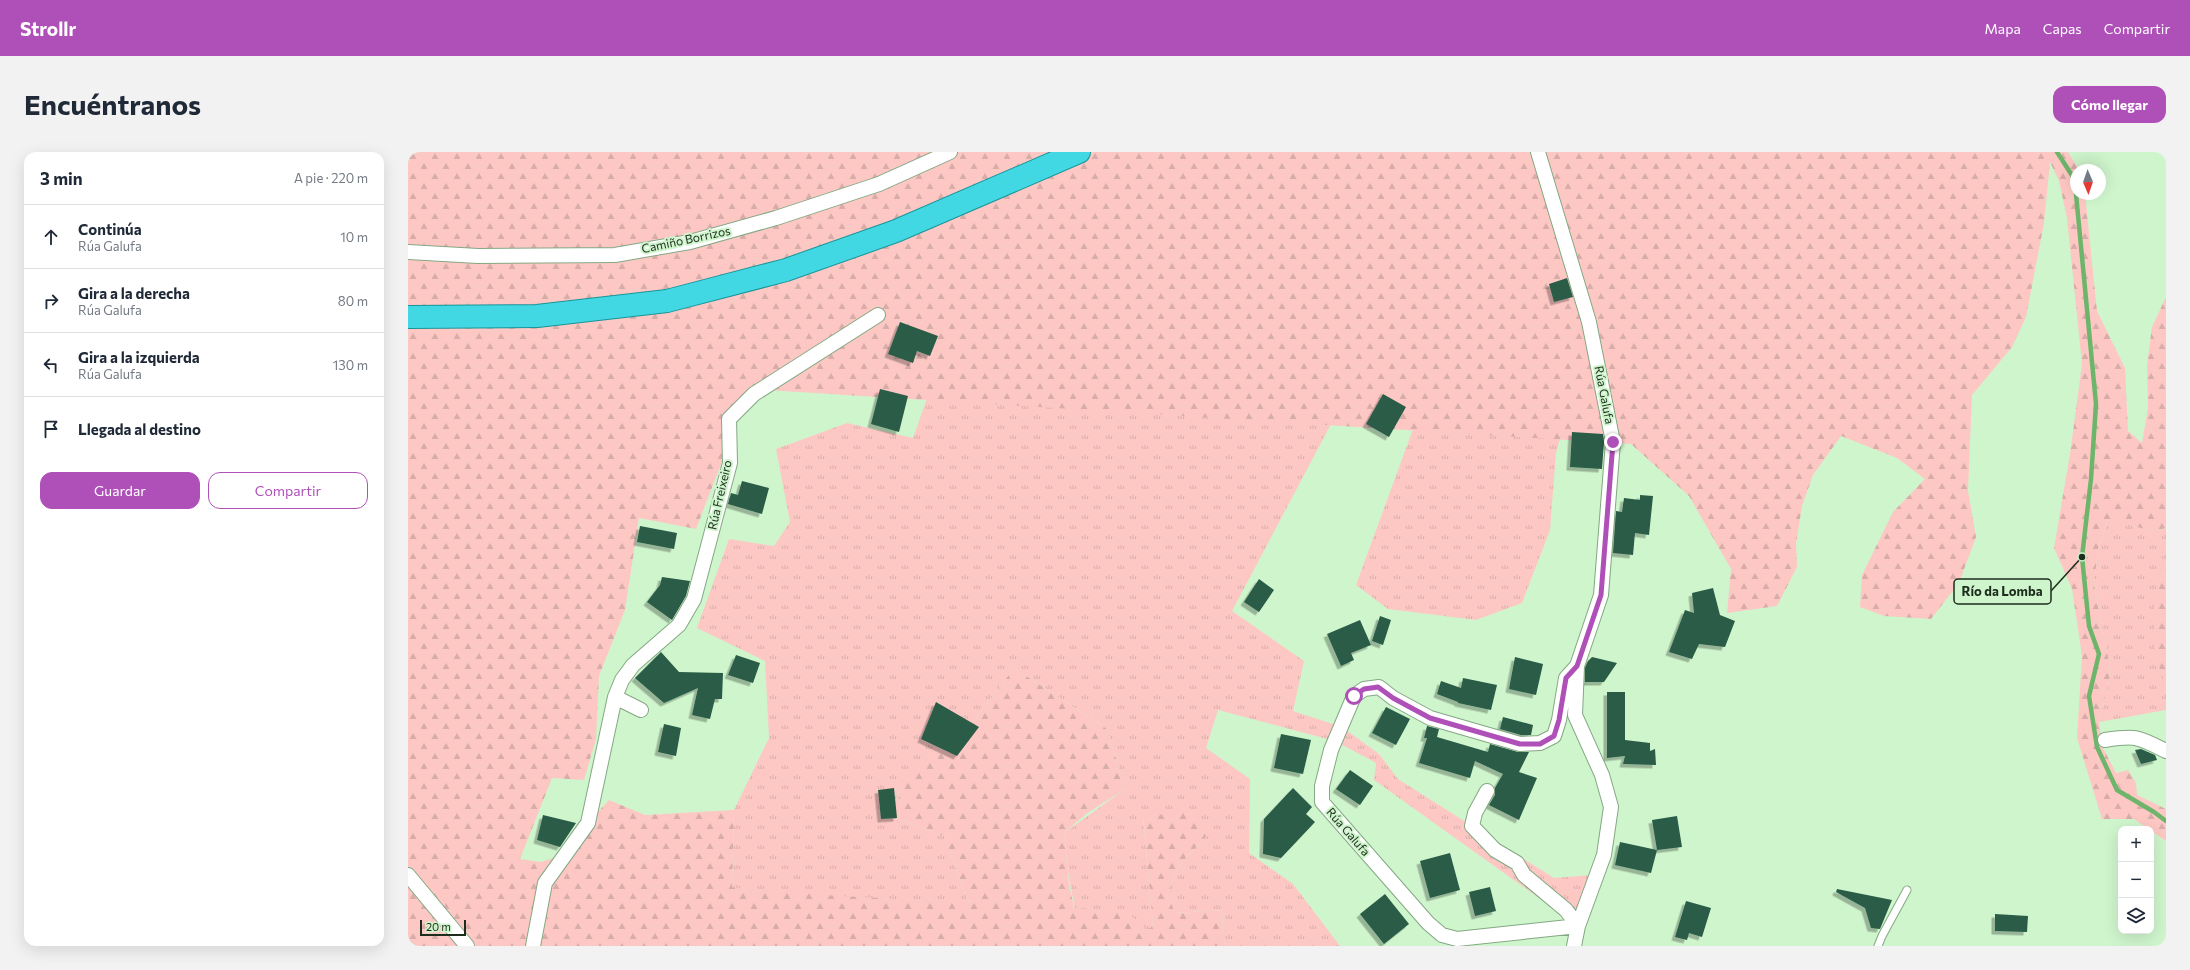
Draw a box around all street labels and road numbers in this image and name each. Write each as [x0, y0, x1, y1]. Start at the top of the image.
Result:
street label: Camiño Borrizos [640, 223, 731, 255]
street label: Rúa Galufa [1592, 365, 1617, 425]
street label: Rúa Freixeiro [704, 458, 734, 531]
street label: Rúa Galufa [1324, 804, 1373, 858]

